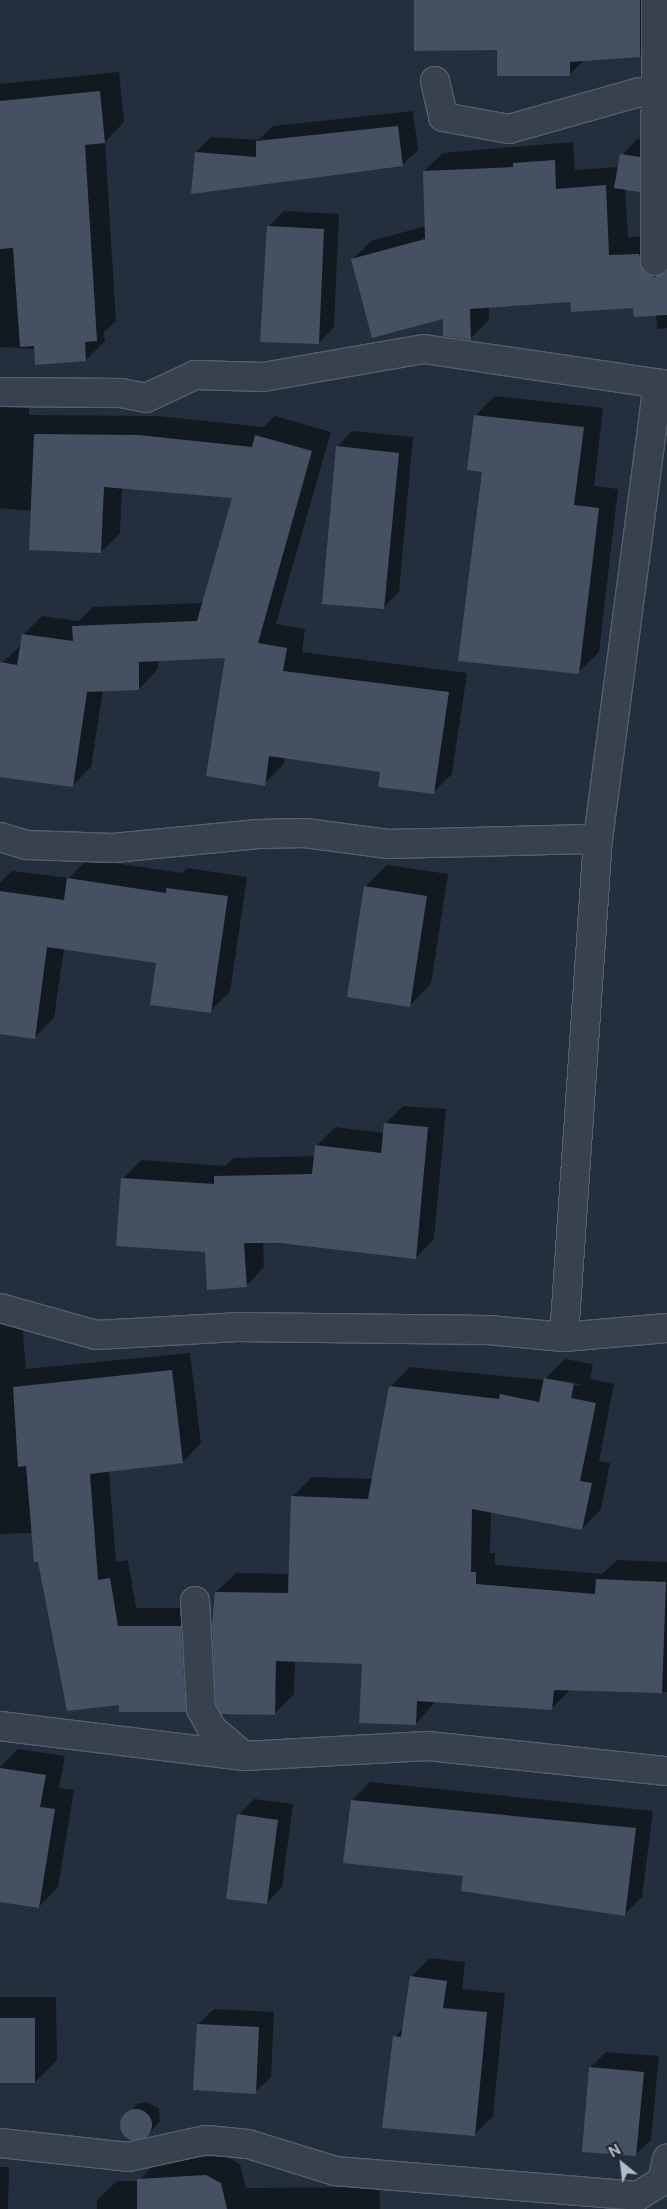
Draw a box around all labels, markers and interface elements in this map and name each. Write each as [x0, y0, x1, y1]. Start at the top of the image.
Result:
north arrow [597, 2139, 647, 2189]
text: N [606, 2141, 623, 2161]

